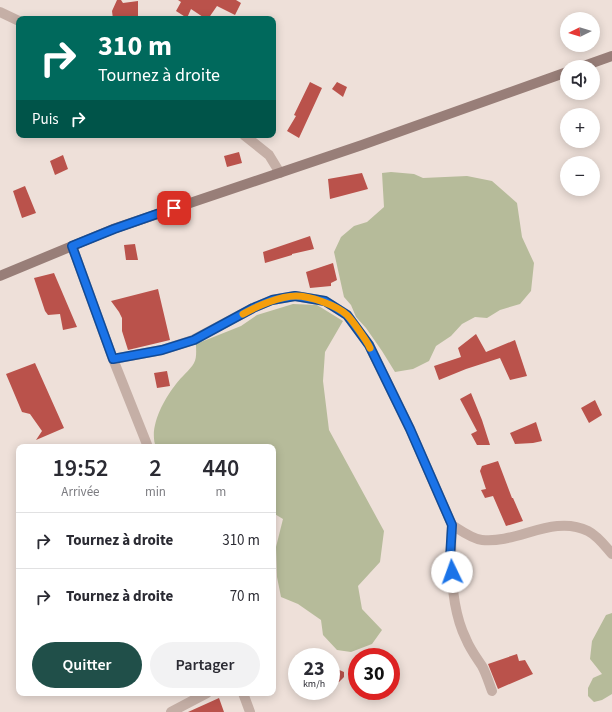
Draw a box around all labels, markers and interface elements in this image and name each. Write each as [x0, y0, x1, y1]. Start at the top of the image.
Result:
north arrow [560, 12, 600, 52]
map controls [560, 12, 600, 196]
text: 310 m [98, 26, 172, 66]
icon: right [32, 32, 84, 84]
button: sound [560, 60, 600, 100]
text: Tournez à droite [98, 63, 220, 88]
icon: right [67, 108, 89, 130]
button: + [560, 108, 600, 148]
text: Puis [32, 109, 59, 130]
button: − [560, 156, 600, 196]
pin [157, 191, 191, 225]
icon: arrive [163, 197, 185, 219]
text: 19:52 [53, 451, 108, 486]
text: 2 [149, 451, 162, 486]
text: 440 [203, 451, 239, 486]
text: Arrivée [61, 483, 100, 501]
text: min [145, 483, 166, 501]
text: m [216, 483, 226, 501]
icon: right [32, 530, 54, 552]
text: Tournez à droite [66, 530, 173, 551]
text: 310 m [222, 530, 260, 551]
position arrow [431, 551, 473, 593]
icon: right [32, 586, 54, 608]
text: Tournez à droite [66, 586, 173, 607]
text: 70 m [230, 586, 260, 607]
button: Quitter [32, 642, 142, 688]
button: Partager [150, 642, 260, 688]
speed limit sign: 30 [348, 648, 400, 700]
text: 23 [303, 655, 325, 683]
text: km/h [303, 677, 325, 691]

